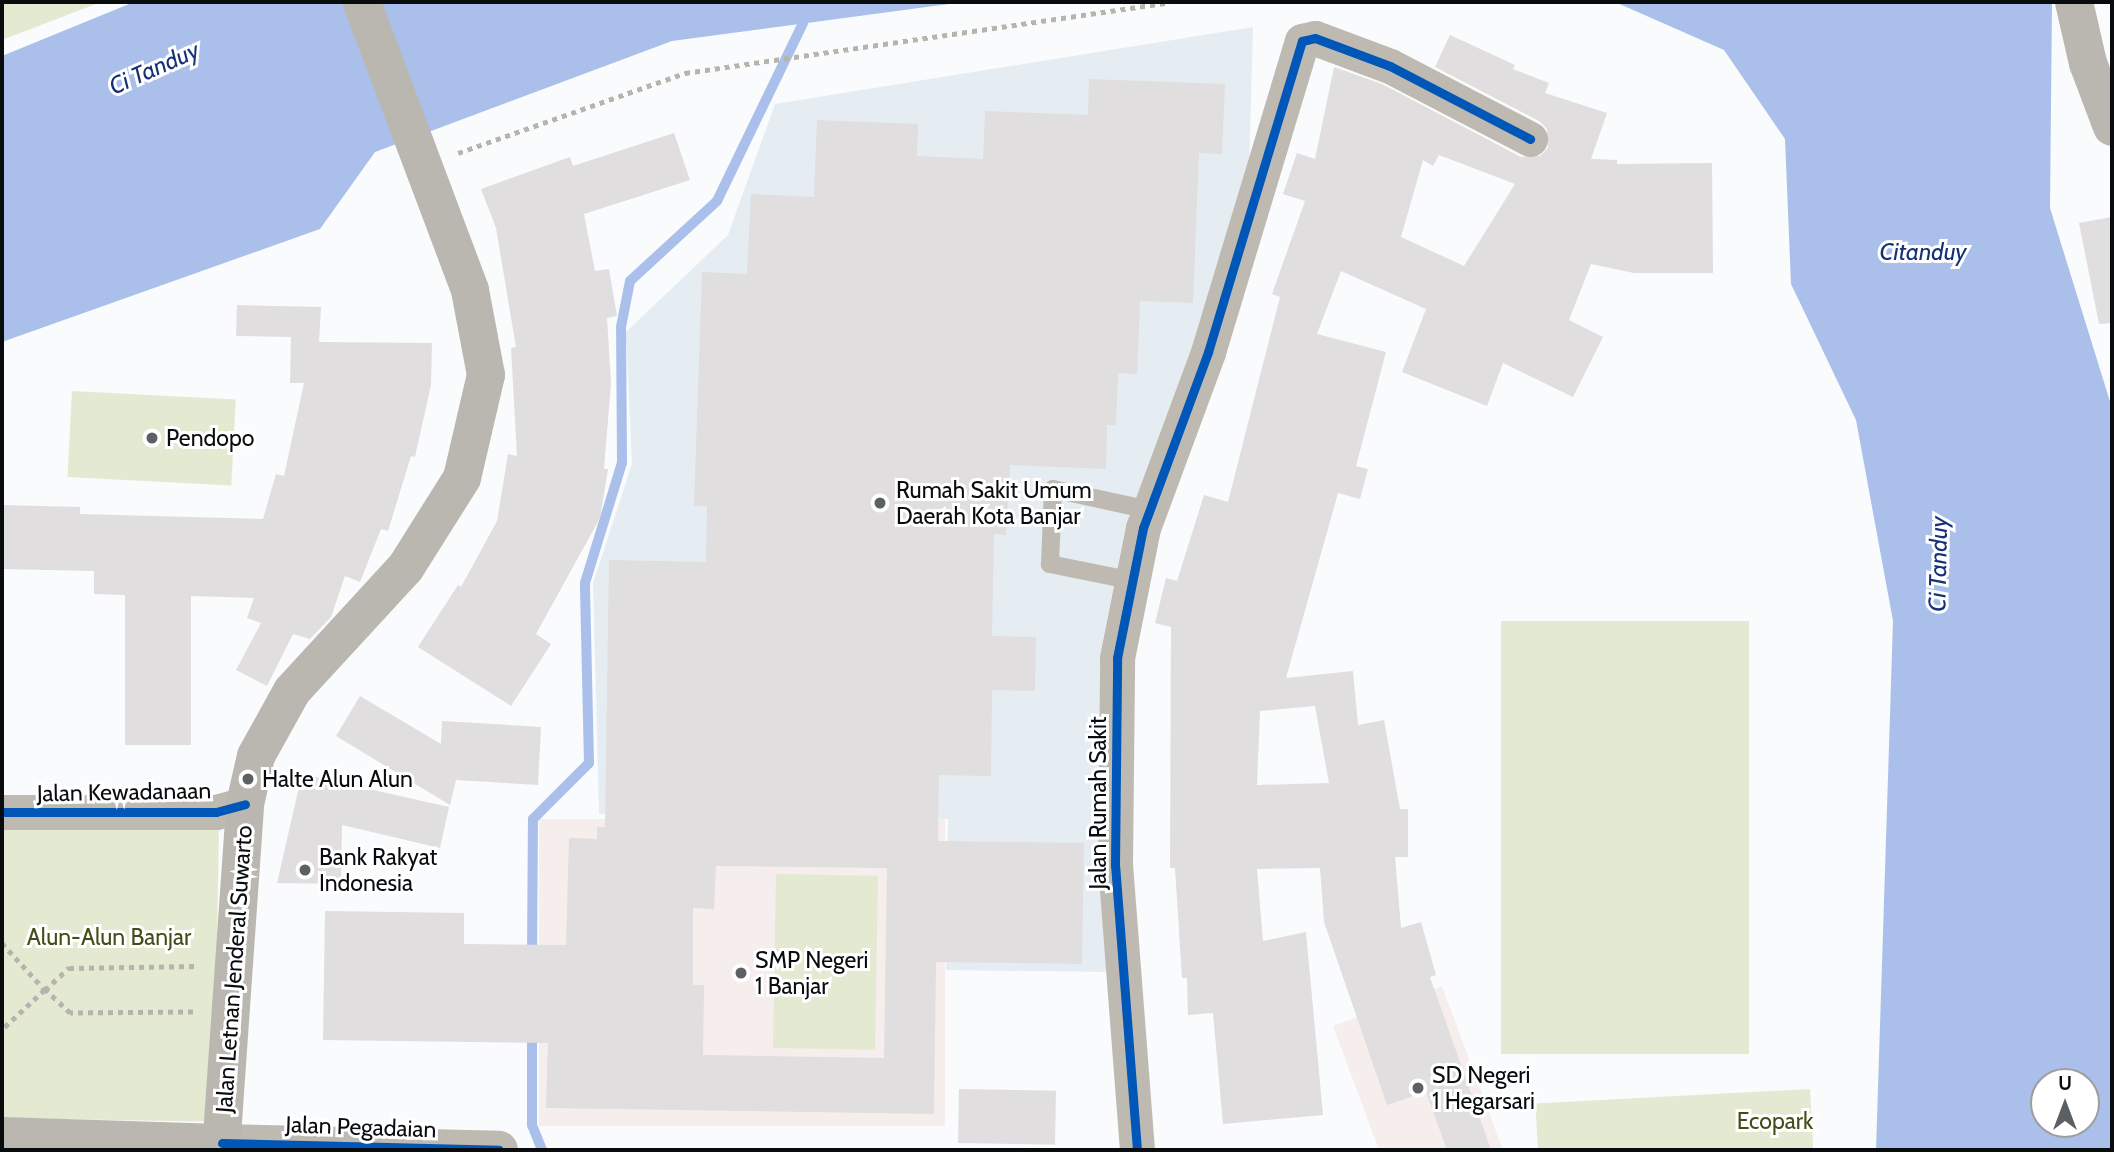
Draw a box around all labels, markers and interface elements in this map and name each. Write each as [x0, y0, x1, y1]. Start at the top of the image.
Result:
water label: Ci Tanduy [105, 35, 203, 101]
water label: Citanduy [1879, 238, 1967, 266]
place label: Pendopo [166, 424, 254, 452]
marker: Pendopo [144, 430, 160, 446]
place label: Rumah Sakit Umum Daerah Kota Banjar [896, 476, 1092, 530]
marker: Rumah Sakit Umum Daerah Kota Banjar [870, 493, 890, 513]
water label: Ci Tanduy [1923, 516, 1953, 612]
street label: Jalan Rumah Sakit [1084, 716, 1112, 890]
place label: Halte Alun Alun [262, 765, 413, 793]
marker: Halte Alun Alun [240, 771, 256, 787]
street label: Jalan Kewadanaan [37, 777, 211, 807]
street label: Jalan Letnan Jenderal Suwarto [210, 824, 258, 1114]
place label: Bank Rakyat Indonesia [319, 843, 437, 897]
marker: Bank Rakyat Indonesia [297, 862, 313, 878]
park label: Alun-Alun Banjar [27, 923, 191, 951]
place label: SMP Negeri 1 Banjar [755, 946, 868, 1000]
marker: SMP Negeri 1 Banjar [733, 965, 749, 981]
place label: SD Negeri 1 Hegarsari [1432, 1061, 1535, 1115]
north arrow [2030, 1068, 2100, 1138]
text: U [2058, 1072, 2072, 1095]
marker: SD Negeri 1 Hegarsari [1410, 1080, 1426, 1096]
park label: Ecopark [1737, 1107, 1813, 1135]
street label: Jalan Pegadaian [285, 1111, 437, 1143]

